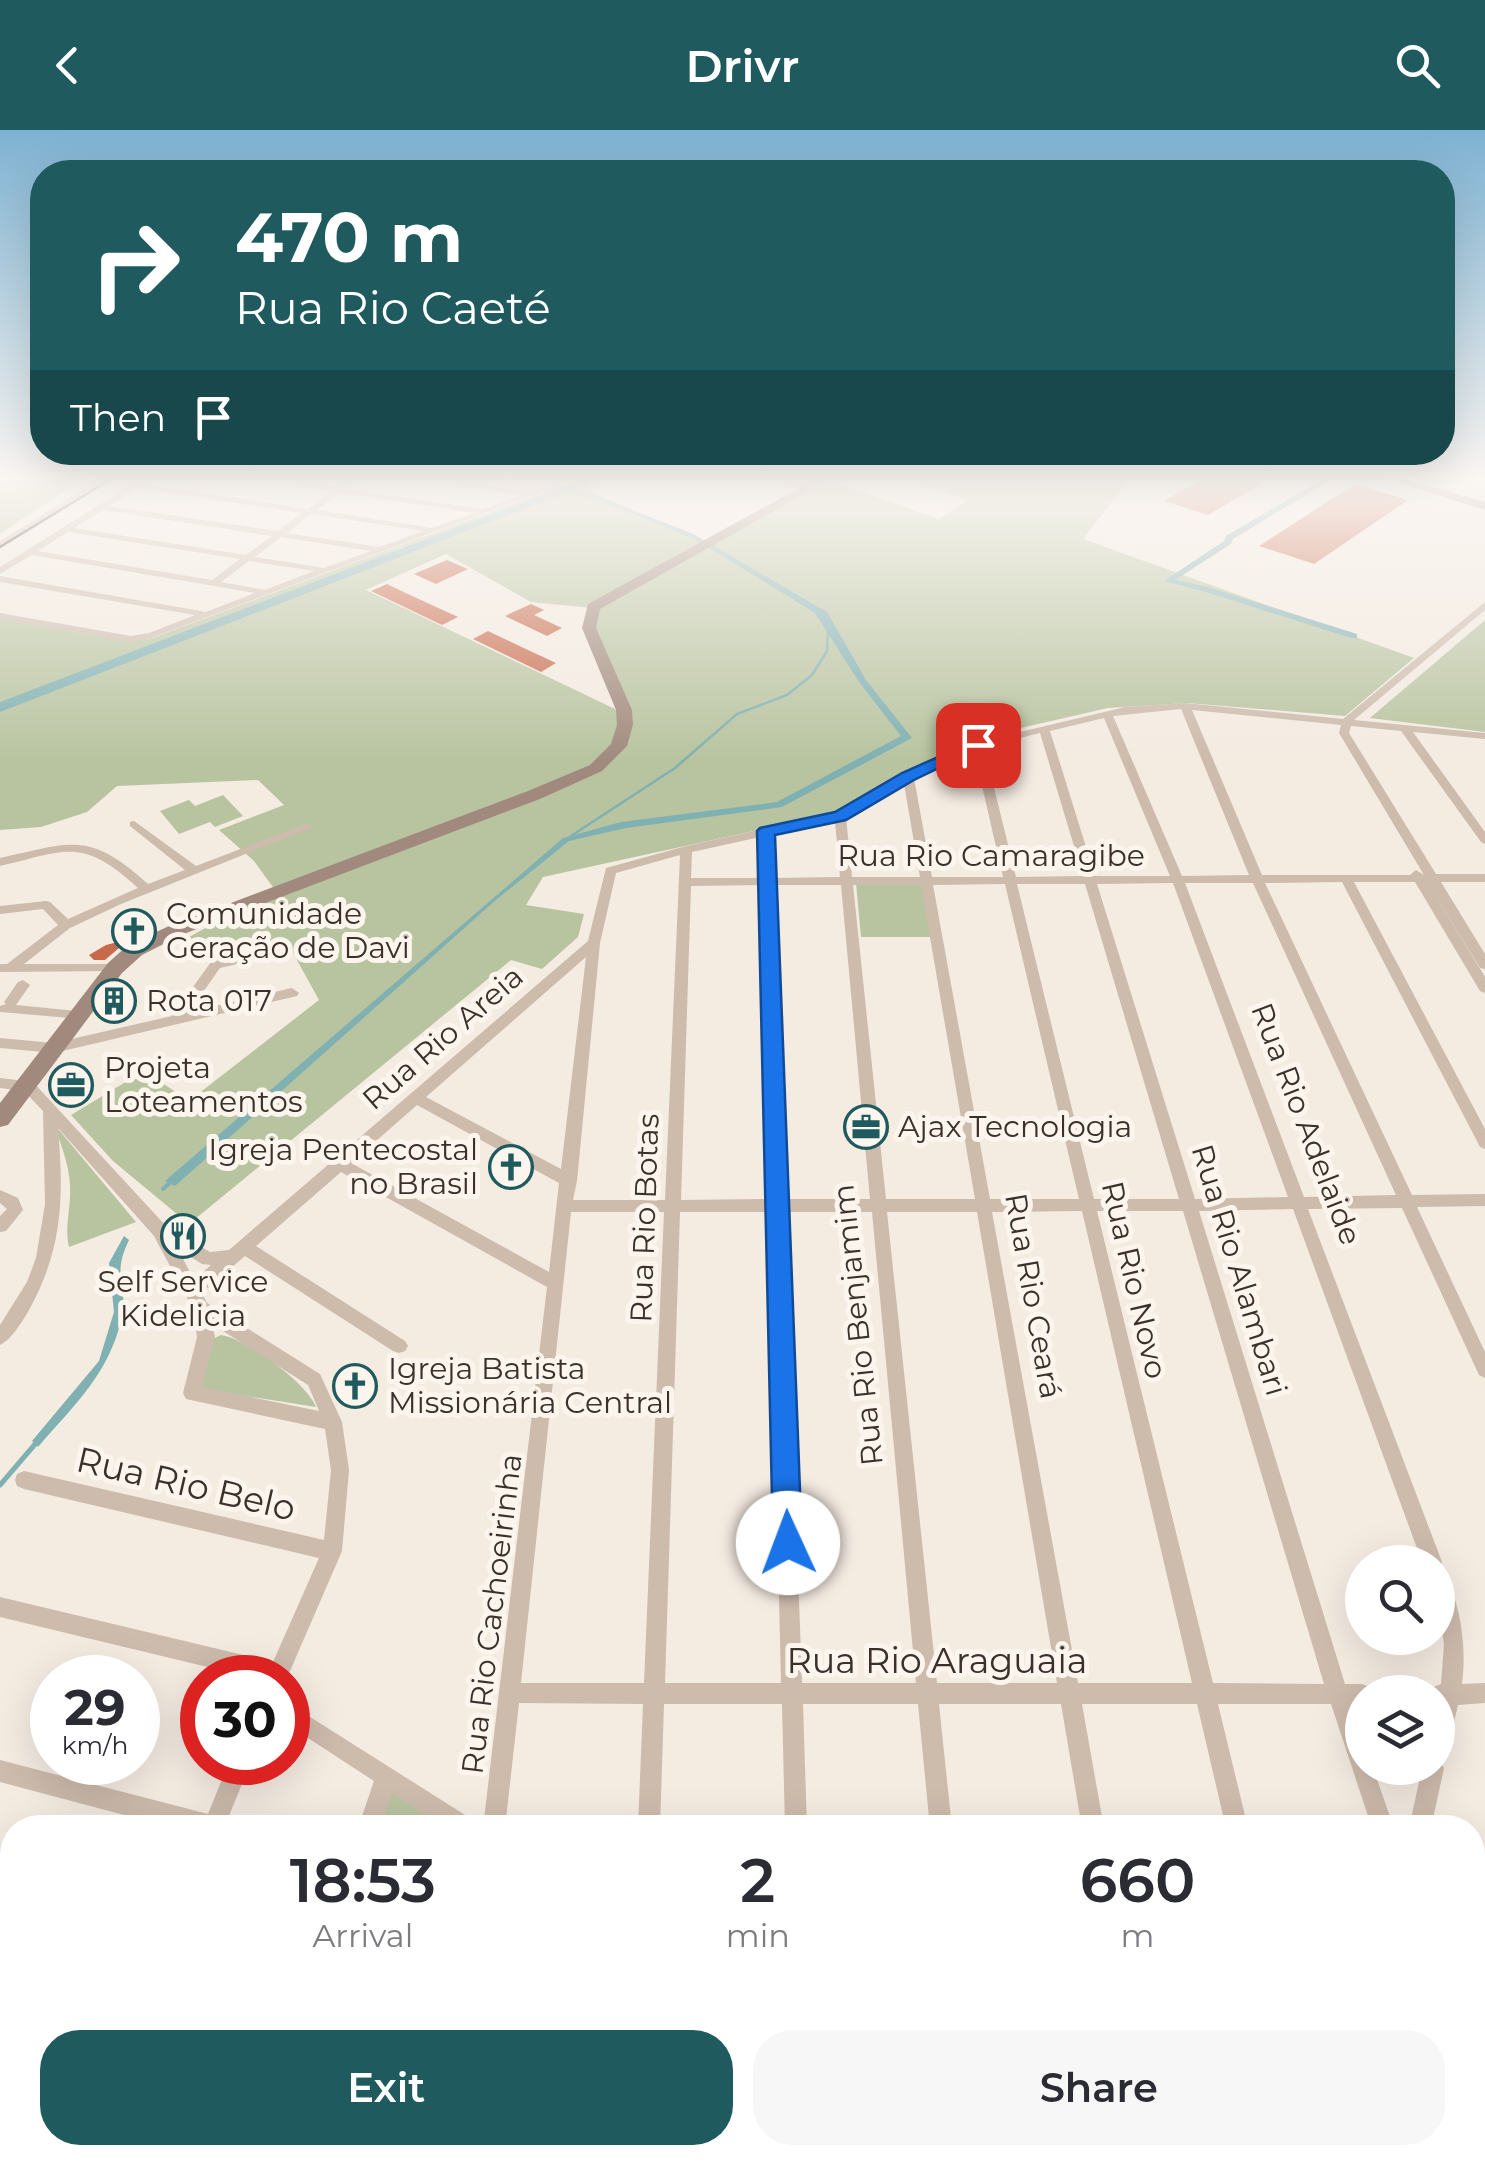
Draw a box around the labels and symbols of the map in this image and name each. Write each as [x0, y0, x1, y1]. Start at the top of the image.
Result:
pin [936, 703, 1021, 788]
street label: Rua Rio Camaragibe [837, 837, 1145, 874]
place label: Comunidade Geração de Davi [166, 895, 410, 966]
church icon: Comunidade Geração de Davi [111, 908, 157, 954]
street label: Rua Rio Areia [355, 958, 531, 1117]
building icon: Rota 017 [91, 978, 137, 1024]
place label: Rota 017 [146, 982, 272, 1019]
street label: Rua Rio Adelaide [1243, 998, 1370, 1250]
place label: Projeta Loteamentos [104, 1049, 303, 1120]
office icon: Projeta Loteamentos [48, 1062, 94, 1108]
office icon: Ajax Tecnologia [843, 1104, 889, 1150]
place label: Ajax Tecnologia [898, 1108, 1132, 1145]
street label: Rua Rio Botas [622, 1113, 667, 1323]
place label: Igreja Pentecostal no Brasil [208, 1131, 478, 1202]
street label: Rua Rio Alambari [1184, 1140, 1295, 1400]
church icon: Igreja Pentecostal no Brasil [488, 1144, 534, 1190]
street label: Rua Rio Novo [1094, 1178, 1175, 1382]
street label: Rua Rio Benjamim [824, 1183, 891, 1467]
street label: Rua Rio Ceará [997, 1190, 1070, 1402]
restaurant icon: Self Service Kidelicia [160, 1213, 206, 1259]
place label: Self Service Kidelicia [98, 1263, 268, 1334]
place label: Igreja Batista Missionária Central [388, 1350, 672, 1421]
church icon: Igreja Batista Missionária Central [332, 1363, 378, 1409]
street label: Rua Rio Belo [72, 1437, 300, 1530]
street label: Rua Rio Cachoeirinha [453, 1452, 530, 1776]
position arrow [736, 1491, 840, 1595]
street label: Rua Rio Araguaia [786, 1639, 1088, 1682]
speed limit sign: 30 [180, 1655, 310, 1785]

